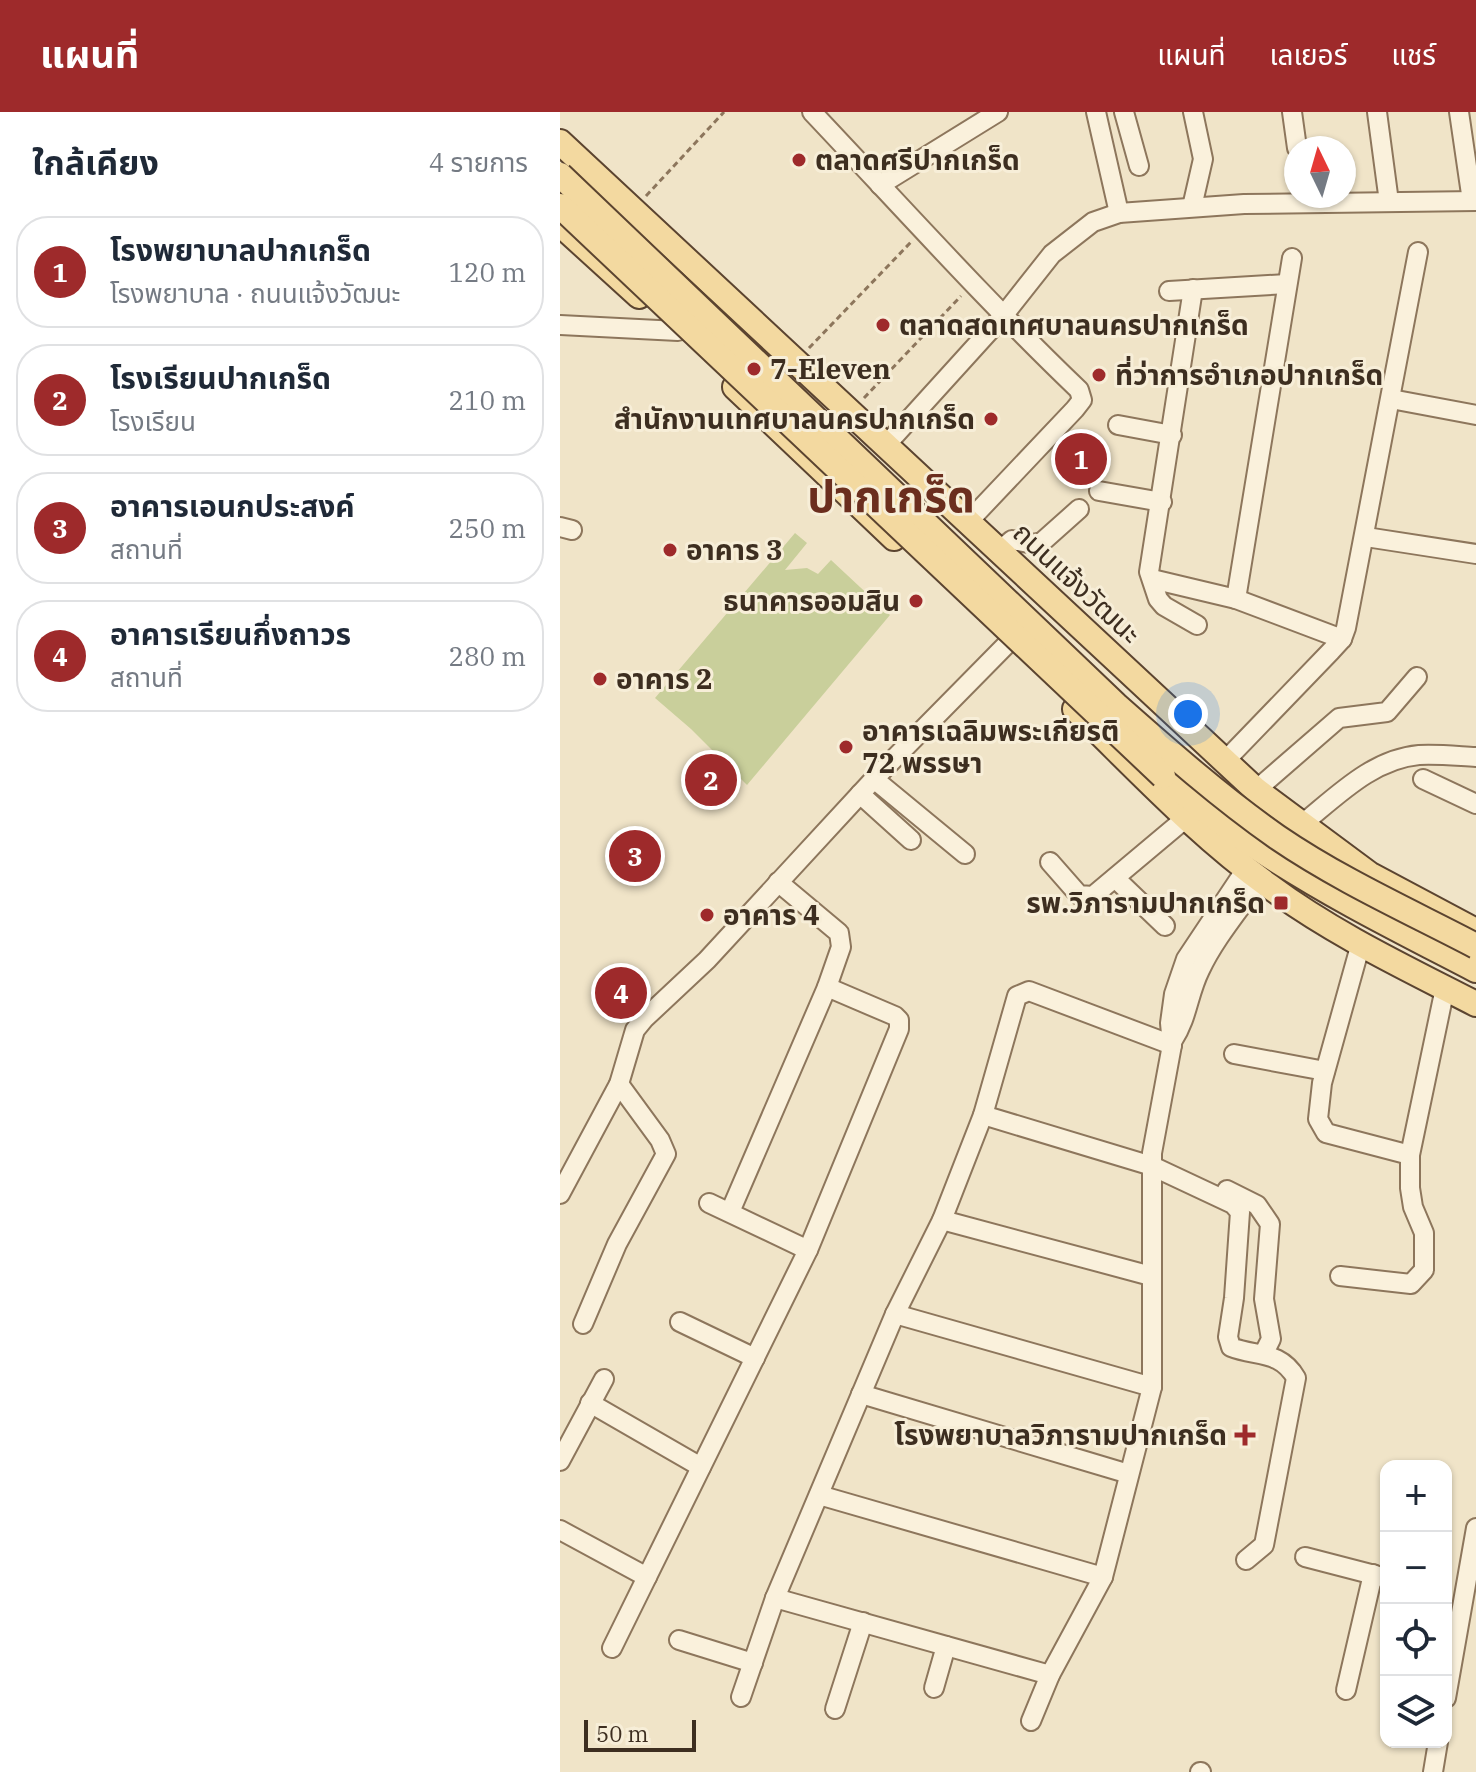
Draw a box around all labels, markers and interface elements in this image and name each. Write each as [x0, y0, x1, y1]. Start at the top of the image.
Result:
text: แผนที่ [40, 29, 139, 78]
text: แผนที่ [1157, 36, 1226, 73]
text: เลเยอร์ [1270, 36, 1347, 73]
text: แชร์ [1391, 36, 1436, 73]
north arrow [1284, 136, 1356, 208]
text: ใกล้เคียง [32, 140, 159, 184]
place label: ตลาดศรีปากเกร็ด [815, 141, 1020, 178]
text: 4 รายการ [429, 145, 528, 179]
marker: ตลาดศรีปากเกร็ด [790, 151, 808, 169]
text: โรงพยาบาลปากเกร็ด [110, 230, 371, 269]
text: 1 [52, 255, 68, 289]
text: 120 m [448, 255, 526, 289]
text: โรงพยาบาล · ถนนแจ้งวัฒนะ [110, 276, 400, 310]
place label: ตลาดสดเทศบาลนครปากเกร็ด [899, 306, 1249, 343]
marker: ตลาดสดเทศบาลนครปากเกร็ด [874, 316, 892, 334]
place label: 7-Eleven [770, 350, 891, 387]
place label: ที่ว่าการอำเภอปากเกร็ด [1115, 355, 1383, 393]
text: โรงเรียนปากเกร็ด [110, 358, 331, 397]
marker: 7-Eleven [745, 360, 763, 378]
marker: ที่ว่าการอำเภอปากเกร็ด [1090, 366, 1108, 384]
text: 2 [52, 383, 68, 417]
text: 210 m [448, 383, 526, 417]
place label: สำนักงานเทศบาลนครปากเกร็ด [614, 400, 975, 437]
text: โรงเรียน [110, 404, 196, 438]
marker: สำนักงานเทศบาลนครปากเกร็ด [982, 410, 1000, 428]
pin: 1 [1055, 429, 1107, 489]
district label: ปากเกร็ด [807, 467, 975, 524]
text: อาคารเอนกประสงค์ [110, 486, 355, 525]
text: 3 [52, 511, 68, 545]
text: 250 m [448, 511, 526, 545]
street label: ถนนแจ้งวัฒนะ [1006, 514, 1149, 651]
place label: อาคาร 3 [686, 531, 783, 568]
text: สถานที่ [110, 532, 183, 566]
marker: อาคาร 3 [661, 541, 679, 559]
place label: ธนาคารออมสิน [723, 582, 900, 619]
marker: ธนาคารออมสิน [907, 592, 925, 610]
text: อาคารเรียนกึ่งถาวร [110, 614, 351, 653]
text: 4 [52, 639, 68, 673]
text: 280 m [448, 639, 526, 673]
text: สถานที่ [110, 660, 183, 694]
place label: อาคาร 2 [616, 660, 713, 697]
marker: อาคาร 2 [591, 670, 609, 688]
your location [1168, 694, 1208, 734]
place label: อาคารเฉลิมพระเกียรติ 72 พรรษา [862, 712, 1119, 781]
marker: อาคารเฉลิมพระเกียรติ 72 พรรษา [837, 738, 855, 756]
pin: 2 [685, 750, 737, 810]
pin: 3 [609, 826, 661, 886]
place label: รพ.วิภารามปากเกร็ด [1026, 884, 1265, 921]
marker: รพ.วิภารามปากเกร็ด [1272, 894, 1290, 912]
place label: อาคาร 4 [723, 896, 820, 933]
marker: อาคาร 4 [698, 906, 716, 924]
pin: 4 [595, 963, 647, 1023]
place label: โรงพยาบาลวิภารามปากเกร็ด [894, 1416, 1227, 1453]
marker: โรงพยาบาลวิภารามปากเกร็ด [1234, 1424, 1256, 1446]
map controls [1380, 1460, 1452, 1748]
button: + [1380, 1460, 1452, 1532]
button: − [1380, 1532, 1452, 1604]
button: locate [1380, 1604, 1452, 1676]
button: layers [1380, 1676, 1452, 1748]
scale bar [584, 1716, 696, 1752]
text: 50 m [596, 1719, 648, 1748]

